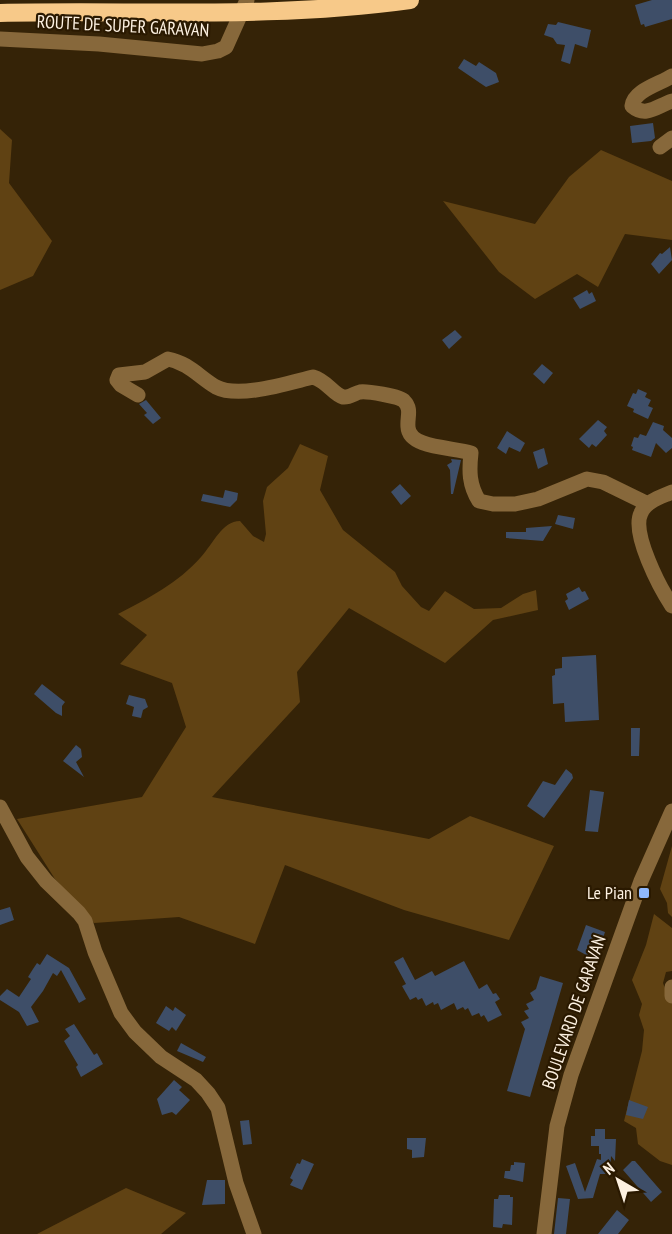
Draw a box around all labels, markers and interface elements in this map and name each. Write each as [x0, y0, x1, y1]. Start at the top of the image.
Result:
street label: ROUTE DE SUPER GARAVAN [36, 10, 210, 42]
place label: Le Pian [587, 881, 632, 904]
marker: Le Pian [637, 886, 651, 900]
street label: BOULEVARD DE GARAVAN [536, 932, 611, 1092]
north arrow [588, 1150, 648, 1210]
text: N [599, 1158, 618, 1179]

